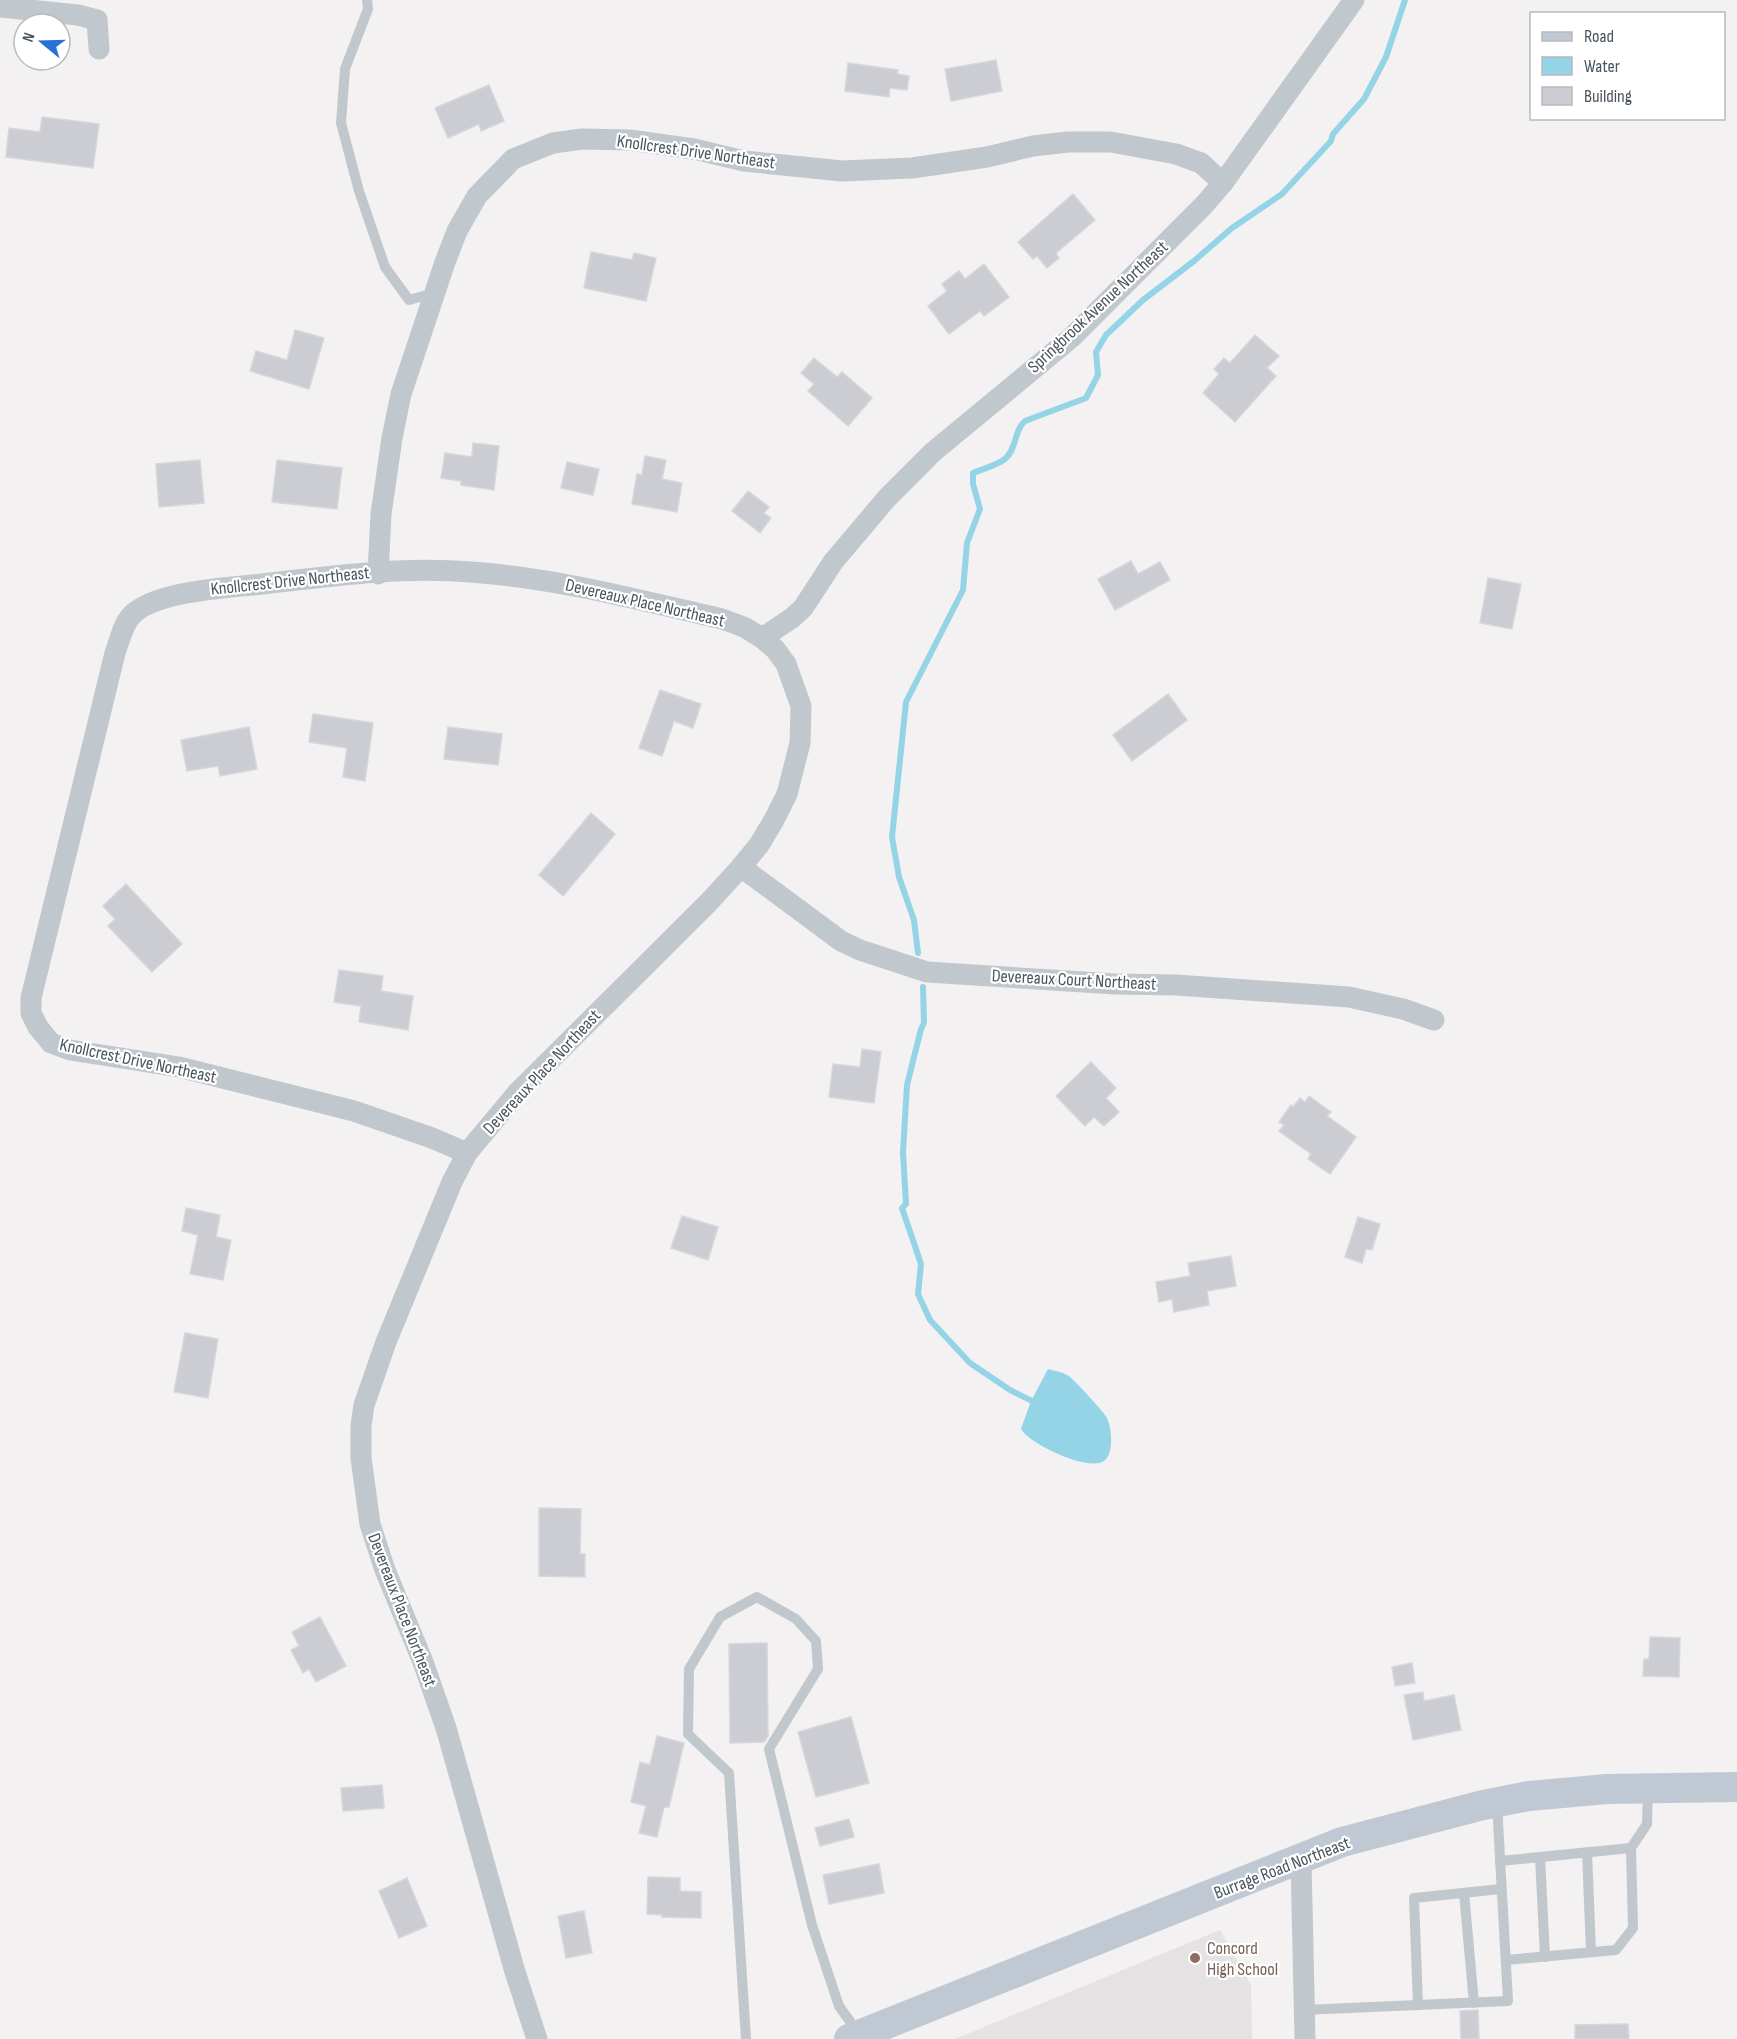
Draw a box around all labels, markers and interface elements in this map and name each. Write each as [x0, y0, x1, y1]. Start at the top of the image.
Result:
north arrow [12, 12, 72, 72]
legend [1530, 12, 1725, 120]
text: Road [1584, 26, 1614, 47]
text: N [19, 30, 40, 45]
text: Water [1584, 56, 1620, 77]
text: Building [1584, 86, 1632, 107]
street label: Knollcrest Drive Northeast [616, 130, 777, 174]
street label: Springbrook Avenue Northeast [1024, 236, 1173, 377]
street label: Knollcrest Drive Northeast [210, 562, 371, 600]
street label: Devereaux Place Northeast [563, 574, 727, 632]
street label: Devereaux Court Northeast [991, 965, 1157, 995]
street label: Devereaux Place Northeast [479, 1005, 605, 1139]
street label: Knollcrest Drive Northeast [58, 1034, 219, 1088]
street label: Devereaux Place Northeast [363, 1530, 441, 1690]
street label: Burrage Road Northeast [1211, 1832, 1353, 1904]
place label: Concord High School [1207, 1938, 1278, 1980]
marker: Concord High School [1188, 1951, 1202, 1965]

